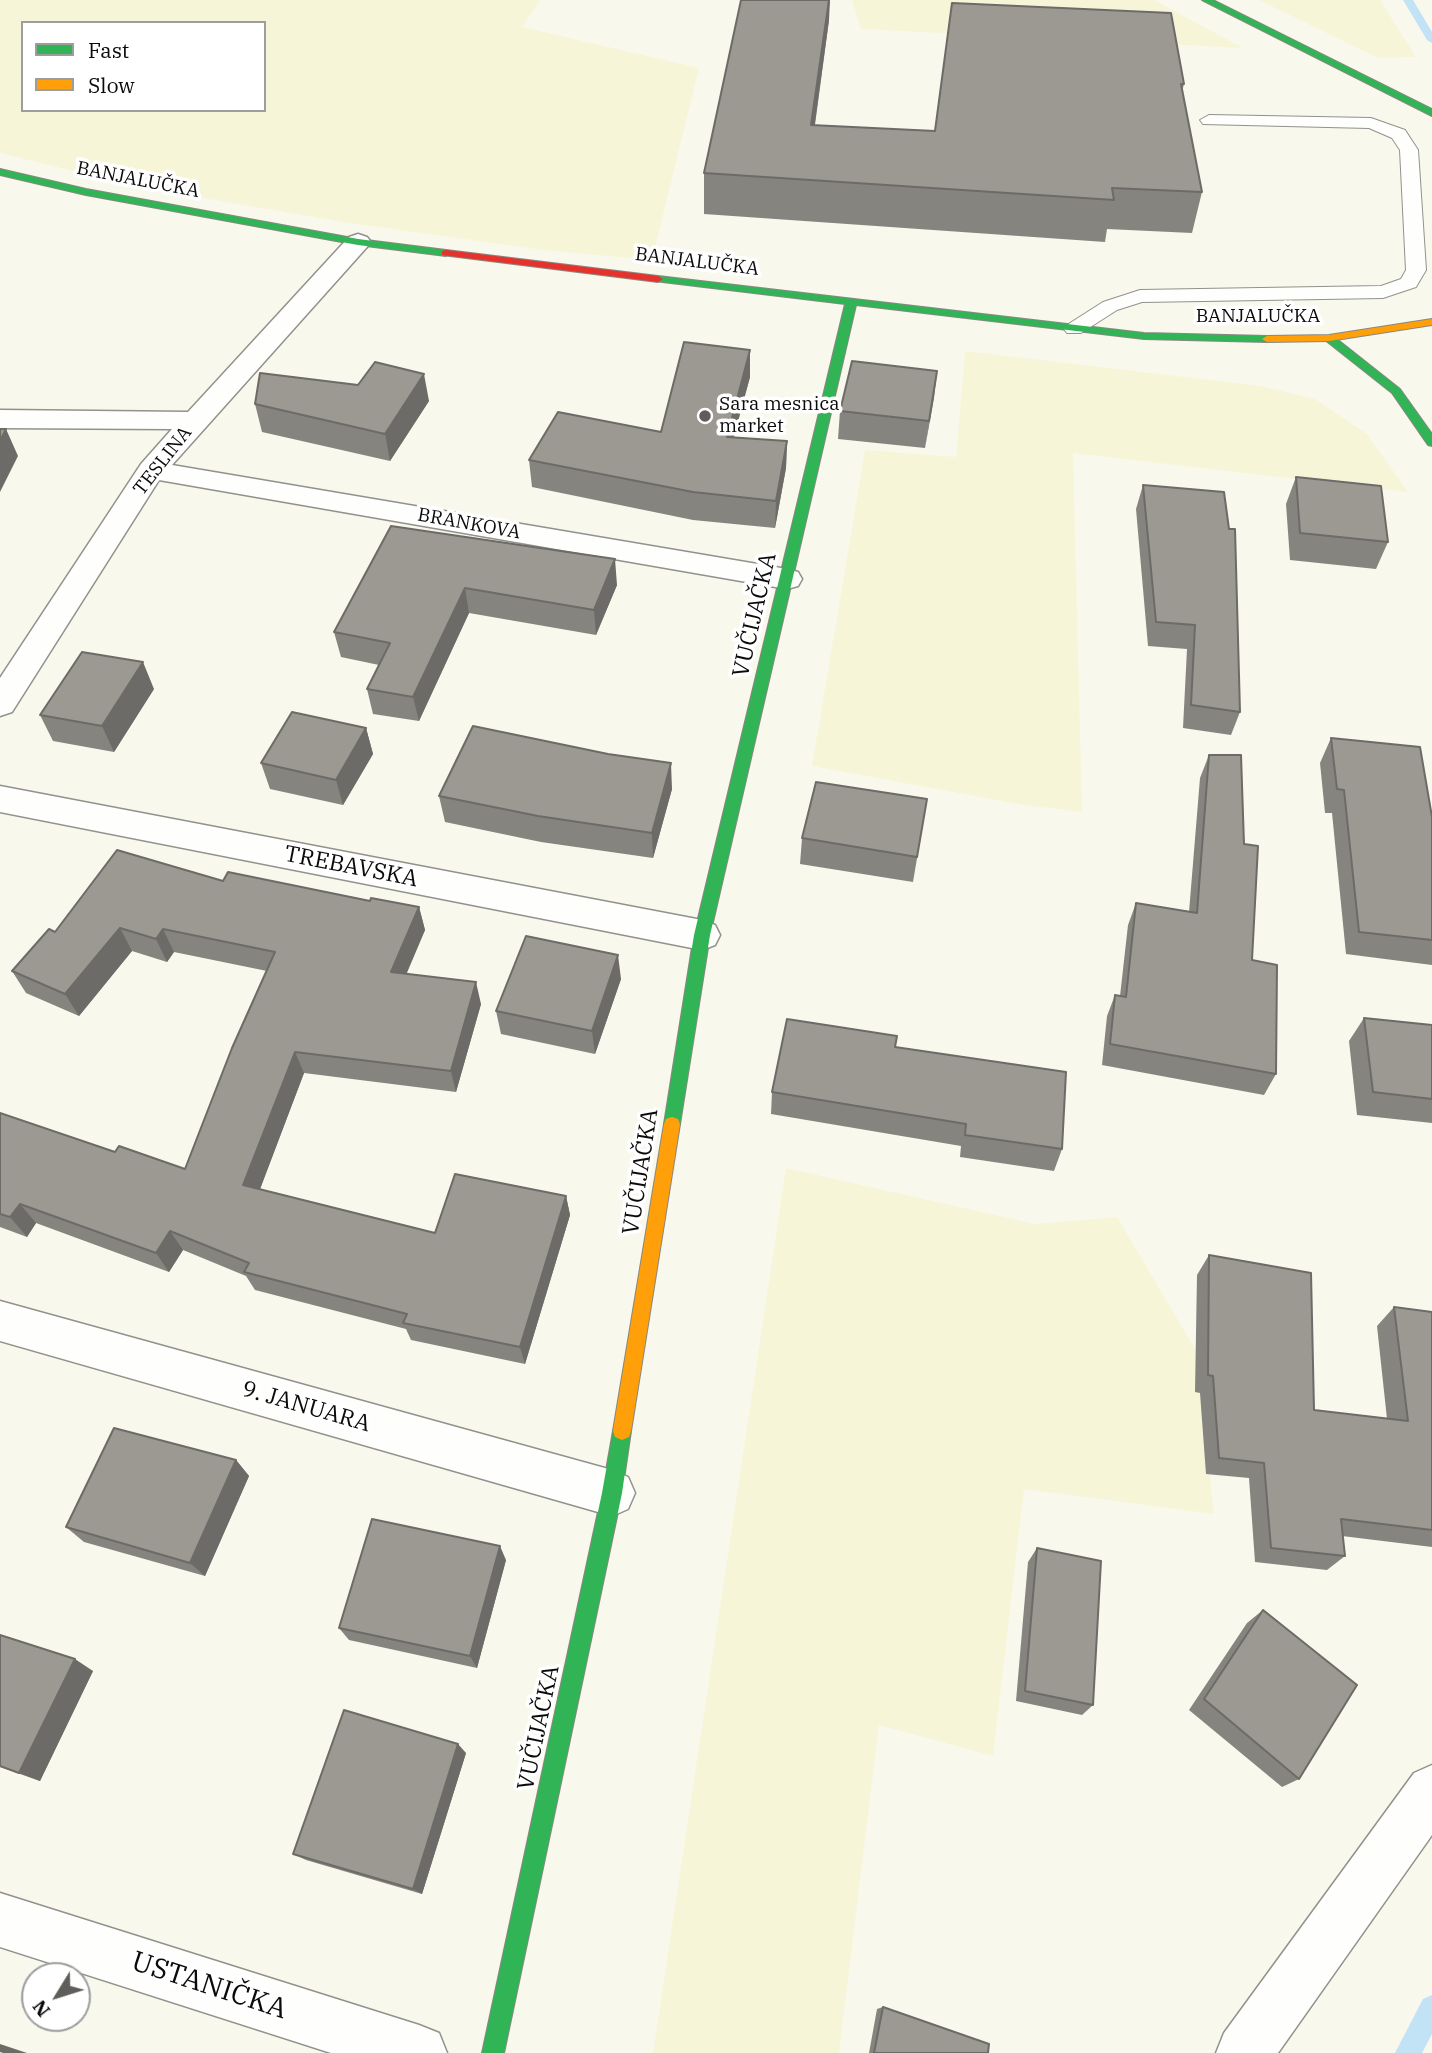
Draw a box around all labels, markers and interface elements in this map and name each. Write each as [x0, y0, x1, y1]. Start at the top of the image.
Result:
legend [21, 21, 266, 112]
text: Fast [88, 36, 129, 64]
text: Slow [88, 71, 135, 99]
street label: BANJALUČKA [75, 157, 201, 203]
street label: BANJALUČKA [634, 243, 760, 281]
street label: BANJALUČKA [1196, 306, 1320, 328]
place label: Sara mesnica market [719, 394, 840, 438]
marker: Sara mesnica market [697, 408, 713, 424]
street label: TESLINA [129, 422, 197, 500]
street label: BRANKOVA [416, 504, 522, 544]
street label: VUČIJAČKA [727, 550, 783, 680]
street label: TREBAVSKA [282, 841, 420, 893]
street label: VUČIJAČKA [617, 1107, 665, 1237]
street label: 9. JANUARA [239, 1375, 373, 1439]
street label: VUČIJAČKA [512, 1663, 566, 1793]
street label: USTANIČKA [127, 1945, 291, 2027]
north arrow [21, 1962, 91, 2032]
text: N [27, 1995, 55, 2022]

